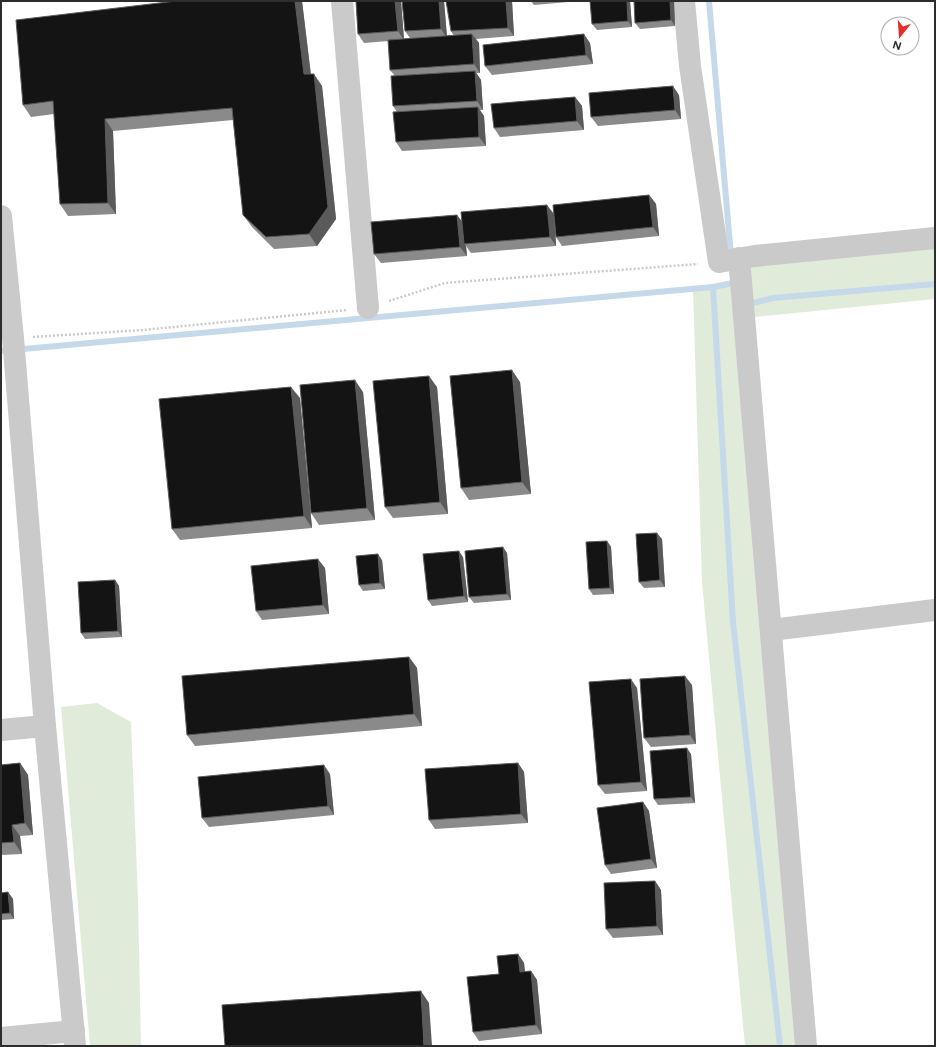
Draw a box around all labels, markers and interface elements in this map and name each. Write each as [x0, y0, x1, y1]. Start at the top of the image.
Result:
north arrow [880, 16, 920, 56]
text: N [891, 38, 903, 53]

